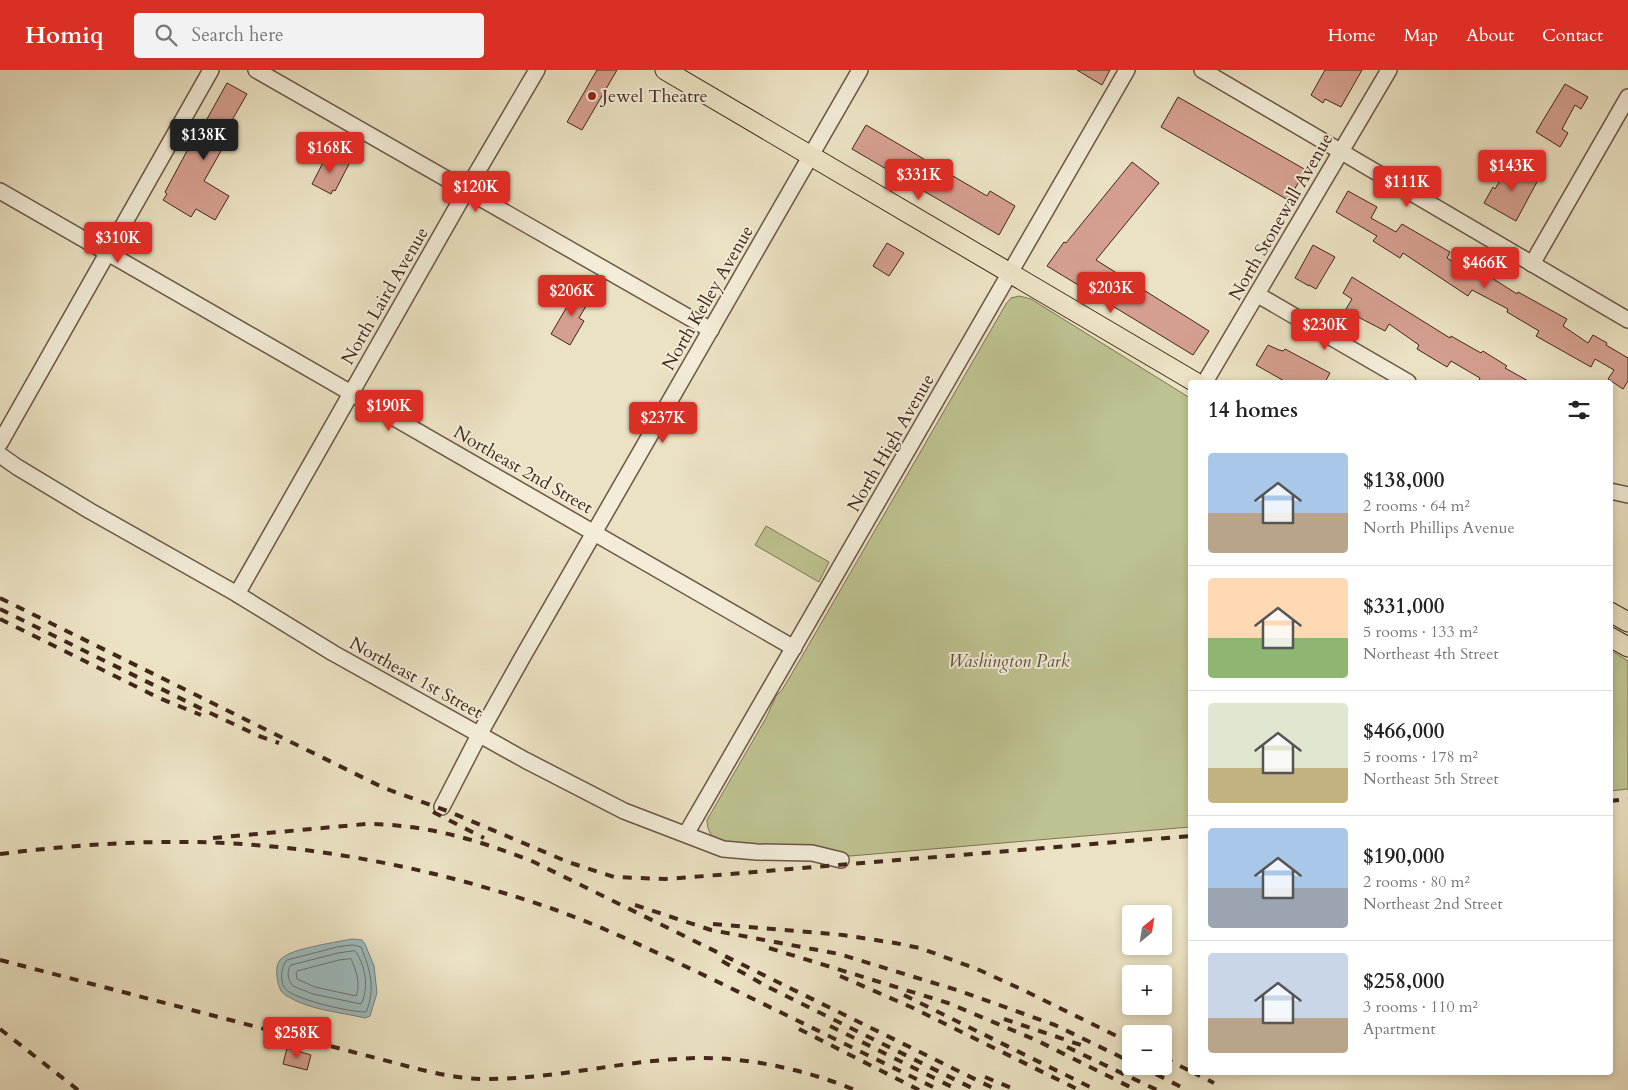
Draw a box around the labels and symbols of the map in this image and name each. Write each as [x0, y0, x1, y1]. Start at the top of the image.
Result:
place label: Jewel Theatre [599, 84, 708, 109]
marker: Jewel Theatre [586, 90, 598, 102]
pin: $138K [169, 118, 239, 161]
street label: North Stonewall Avenue [1223, 129, 1339, 305]
pin: $168K [295, 132, 365, 174]
pin: $143K [1477, 150, 1547, 192]
pin: $331K [884, 158, 954, 201]
pin: $111K [1372, 166, 1442, 208]
pin: $120K [441, 170, 511, 213]
street label: North Kelley Avenue [656, 221, 760, 375]
pin: $310K [83, 222, 153, 264]
street label: North Laird Avenue [335, 223, 435, 369]
pin: $466K [1450, 246, 1520, 289]
pin: $203K [1076, 272, 1146, 314]
pin: $206K [537, 274, 607, 317]
pin: $230K [1290, 308, 1360, 351]
street label: North High Avenue [841, 369, 941, 517]
pin: $190K [354, 390, 424, 432]
pin: $237K [628, 402, 698, 444]
street label: Northeast 2nd Street [449, 420, 597, 520]
street label: Northeast 1st Street [345, 631, 487, 725]
park label: Washington Park [948, 649, 1070, 674]
north arrow [1122, 905, 1172, 955]
pin: $258K [262, 1016, 332, 1059]

